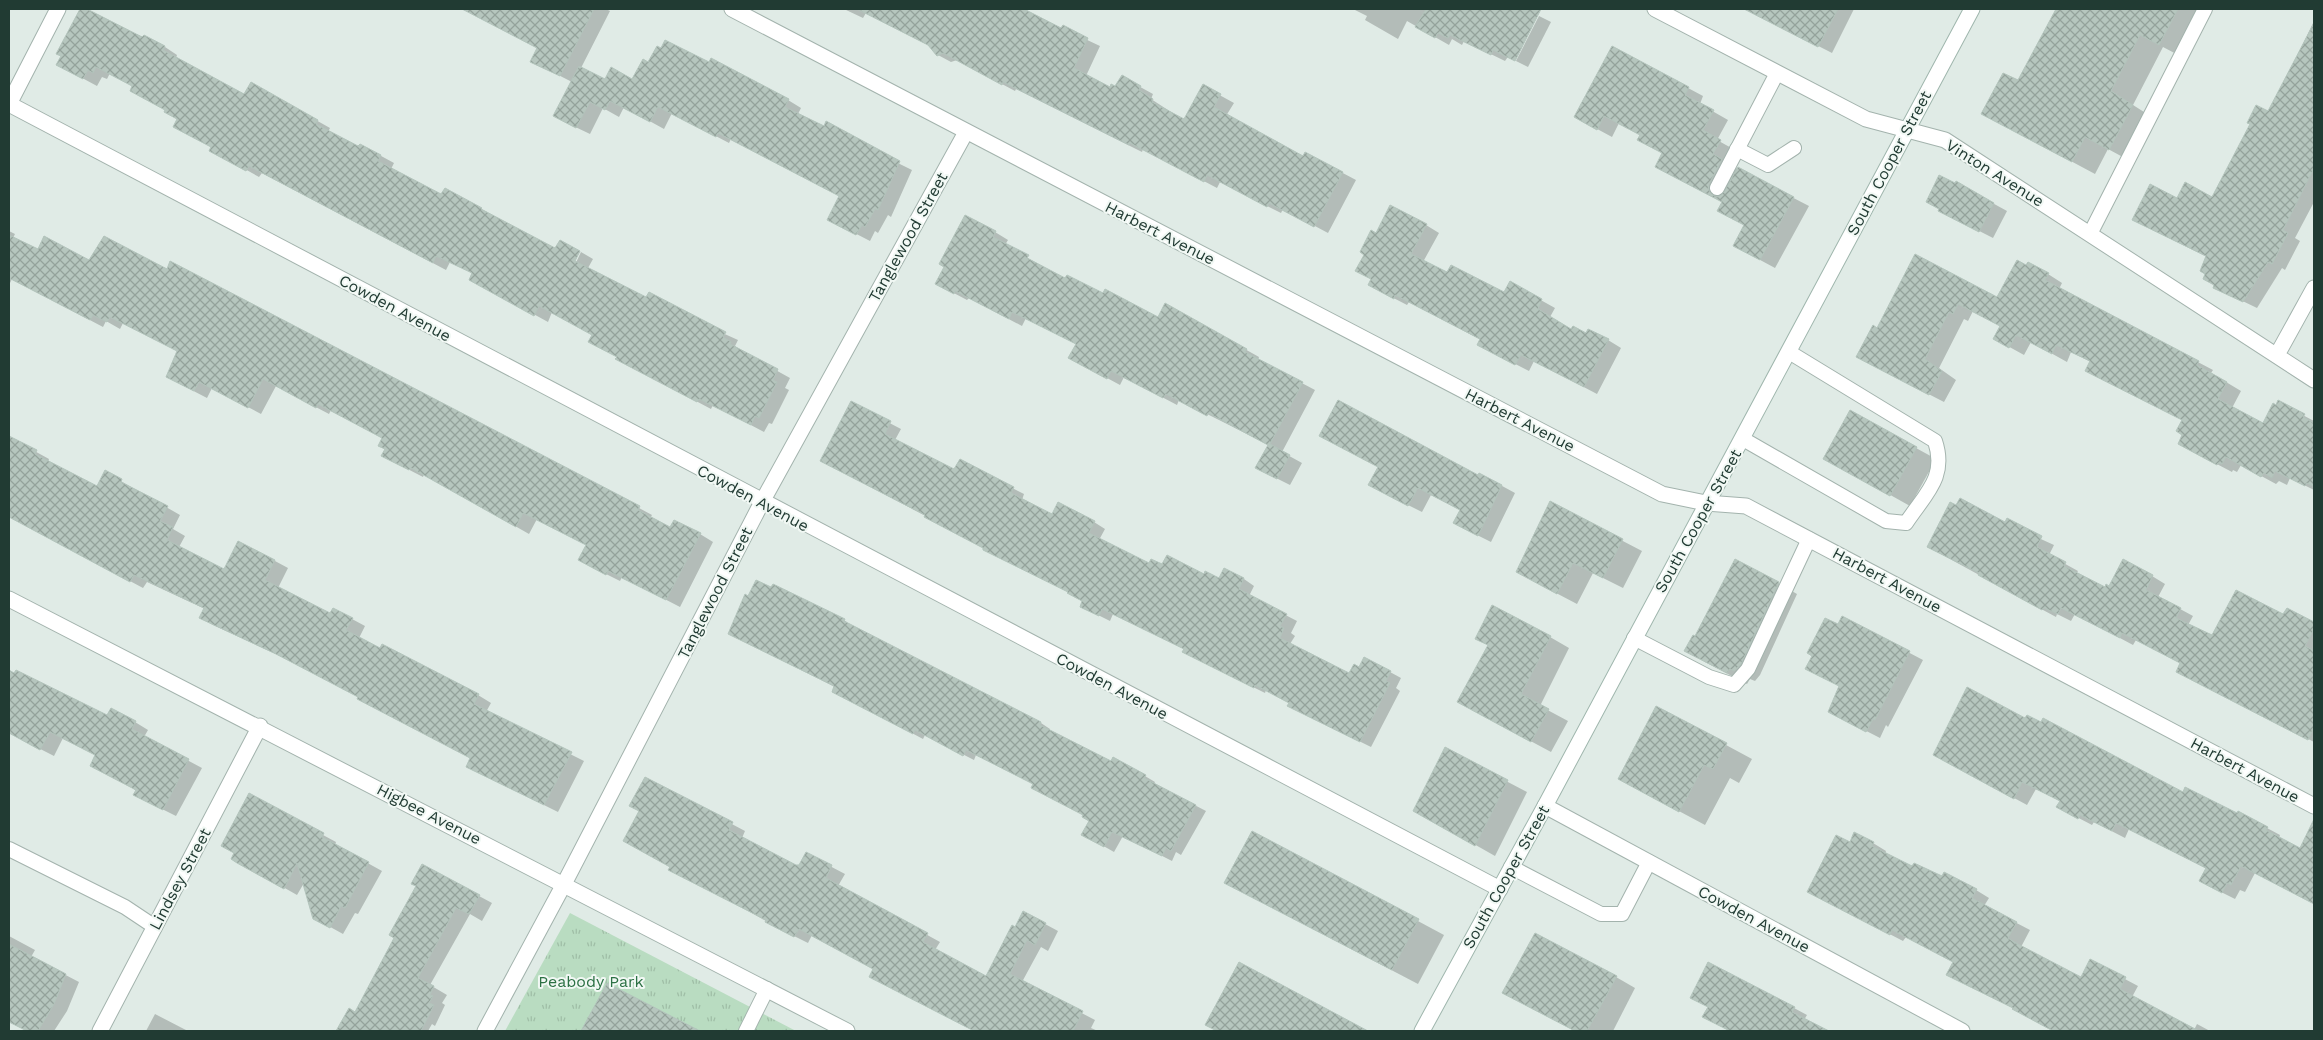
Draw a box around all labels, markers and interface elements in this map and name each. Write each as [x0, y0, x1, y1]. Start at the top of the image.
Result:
street label: South Cooper Street [1843, 87, 1935, 239]
street label: Vinton Avenue [1942, 135, 2048, 211]
street label: Tanglewood Street [864, 169, 952, 305]
street label: Harbert Avenue [1102, 197, 1218, 269]
street label: Cowden Avenue [336, 270, 454, 346]
street label: Harbert Avenue [1462, 384, 1578, 456]
street label: South Cooper Street [1651, 446, 1745, 596]
street label: Cowden Avenue [694, 460, 812, 536]
street label: Tanglewood Street [674, 524, 757, 662]
street label: Harbert Avenue [1829, 543, 1945, 617]
street label: Cowden Avenue [1053, 648, 1171, 724]
street label: Harbert Avenue [2187, 733, 2303, 807]
street label: Higbee Avenue [374, 780, 484, 848]
street label: South Cooper Street [1459, 802, 1553, 952]
street label: Lindsey Street [145, 825, 215, 933]
street label: Cowden Avenue [1695, 881, 1813, 957]
park label: Peabody Park [538, 972, 644, 991]

